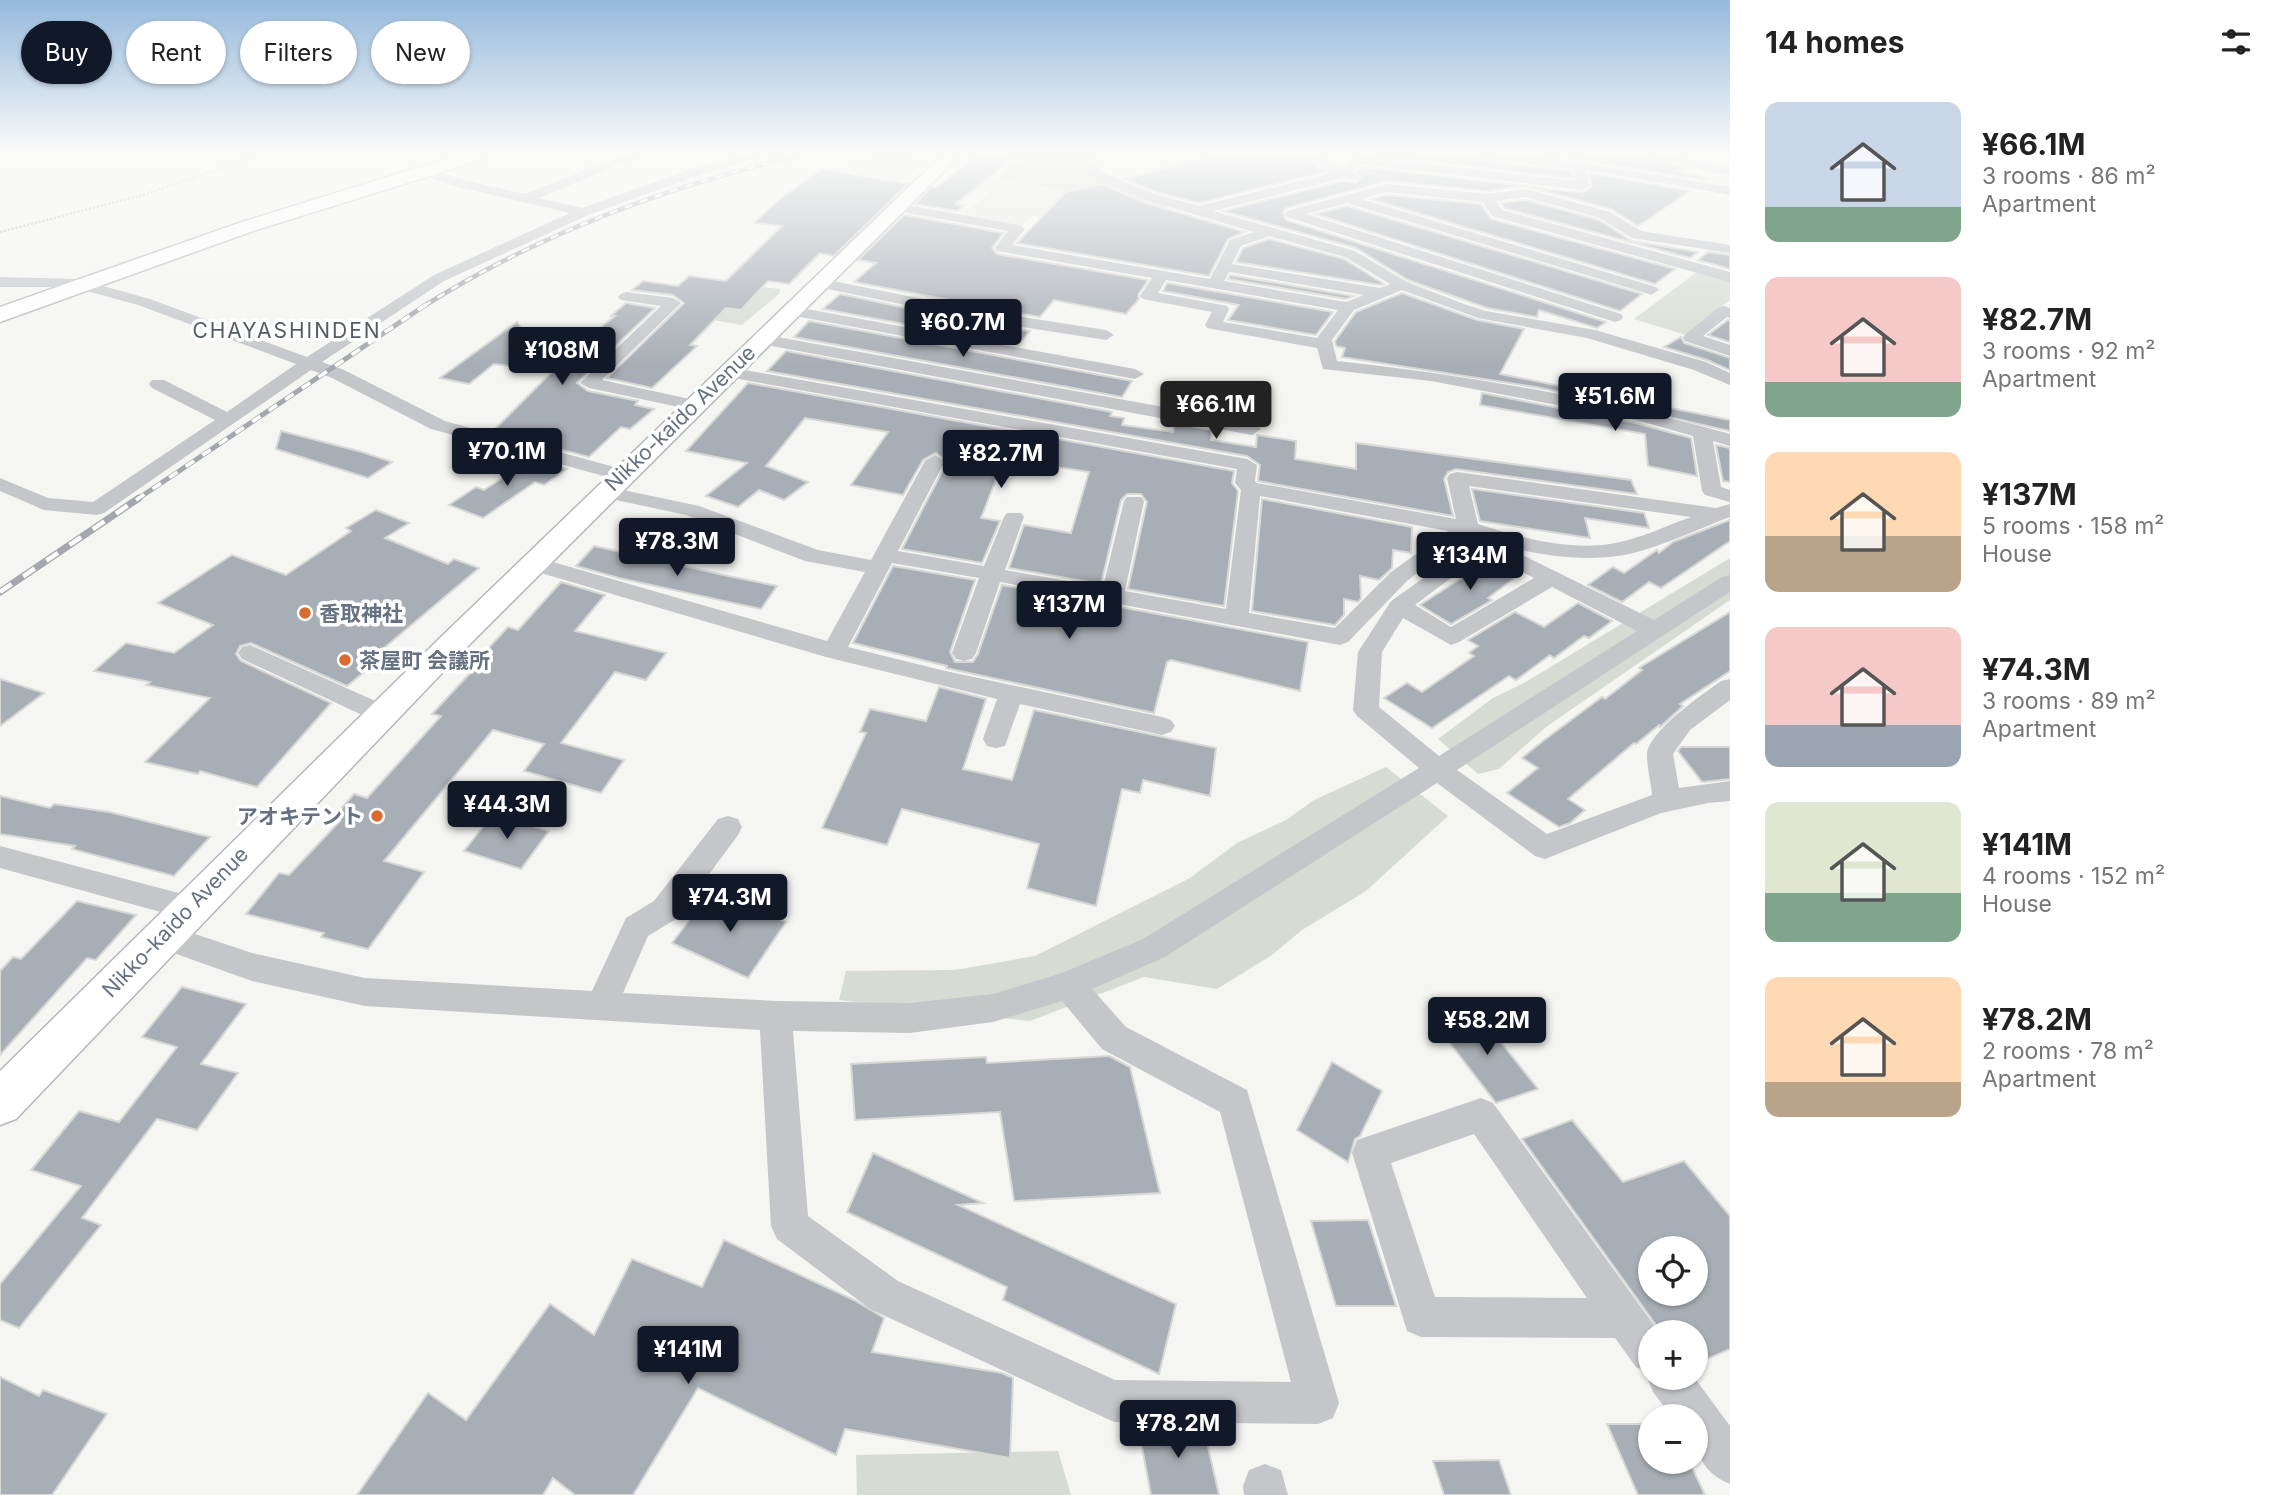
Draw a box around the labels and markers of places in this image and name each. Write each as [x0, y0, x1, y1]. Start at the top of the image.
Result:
pin: ¥60.7M [906, 300, 1020, 359]
pin: ¥108M [513, 328, 611, 387]
pin: ¥51.6M [1558, 374, 1672, 433]
pin: ¥66.1M [1159, 382, 1273, 441]
pin: ¥70.1M [450, 428, 564, 488]
pin: ¥82.7M [944, 430, 1058, 490]
pin: ¥78.3M [620, 518, 734, 578]
pin: ¥134M [1421, 532, 1519, 592]
pin: ¥137M [1020, 582, 1118, 641]
place label: 香取神社 [319, 601, 403, 626]
marker: 香取神社 [297, 605, 313, 621]
place label: 茶屋町 会議所 [359, 648, 490, 673]
marker: 茶屋町 会議所 [337, 652, 353, 668]
pin: ¥44.3M [450, 782, 564, 841]
place label: アオキテント [237, 804, 363, 829]
marker: アオキテント [369, 808, 385, 824]
pin: ¥74.3M [673, 874, 787, 934]
pin: ¥58.2M [1430, 998, 1544, 1057]
pin: ¥141M [639, 1326, 737, 1386]
pin: ¥78.2M [1121, 1400, 1235, 1460]

